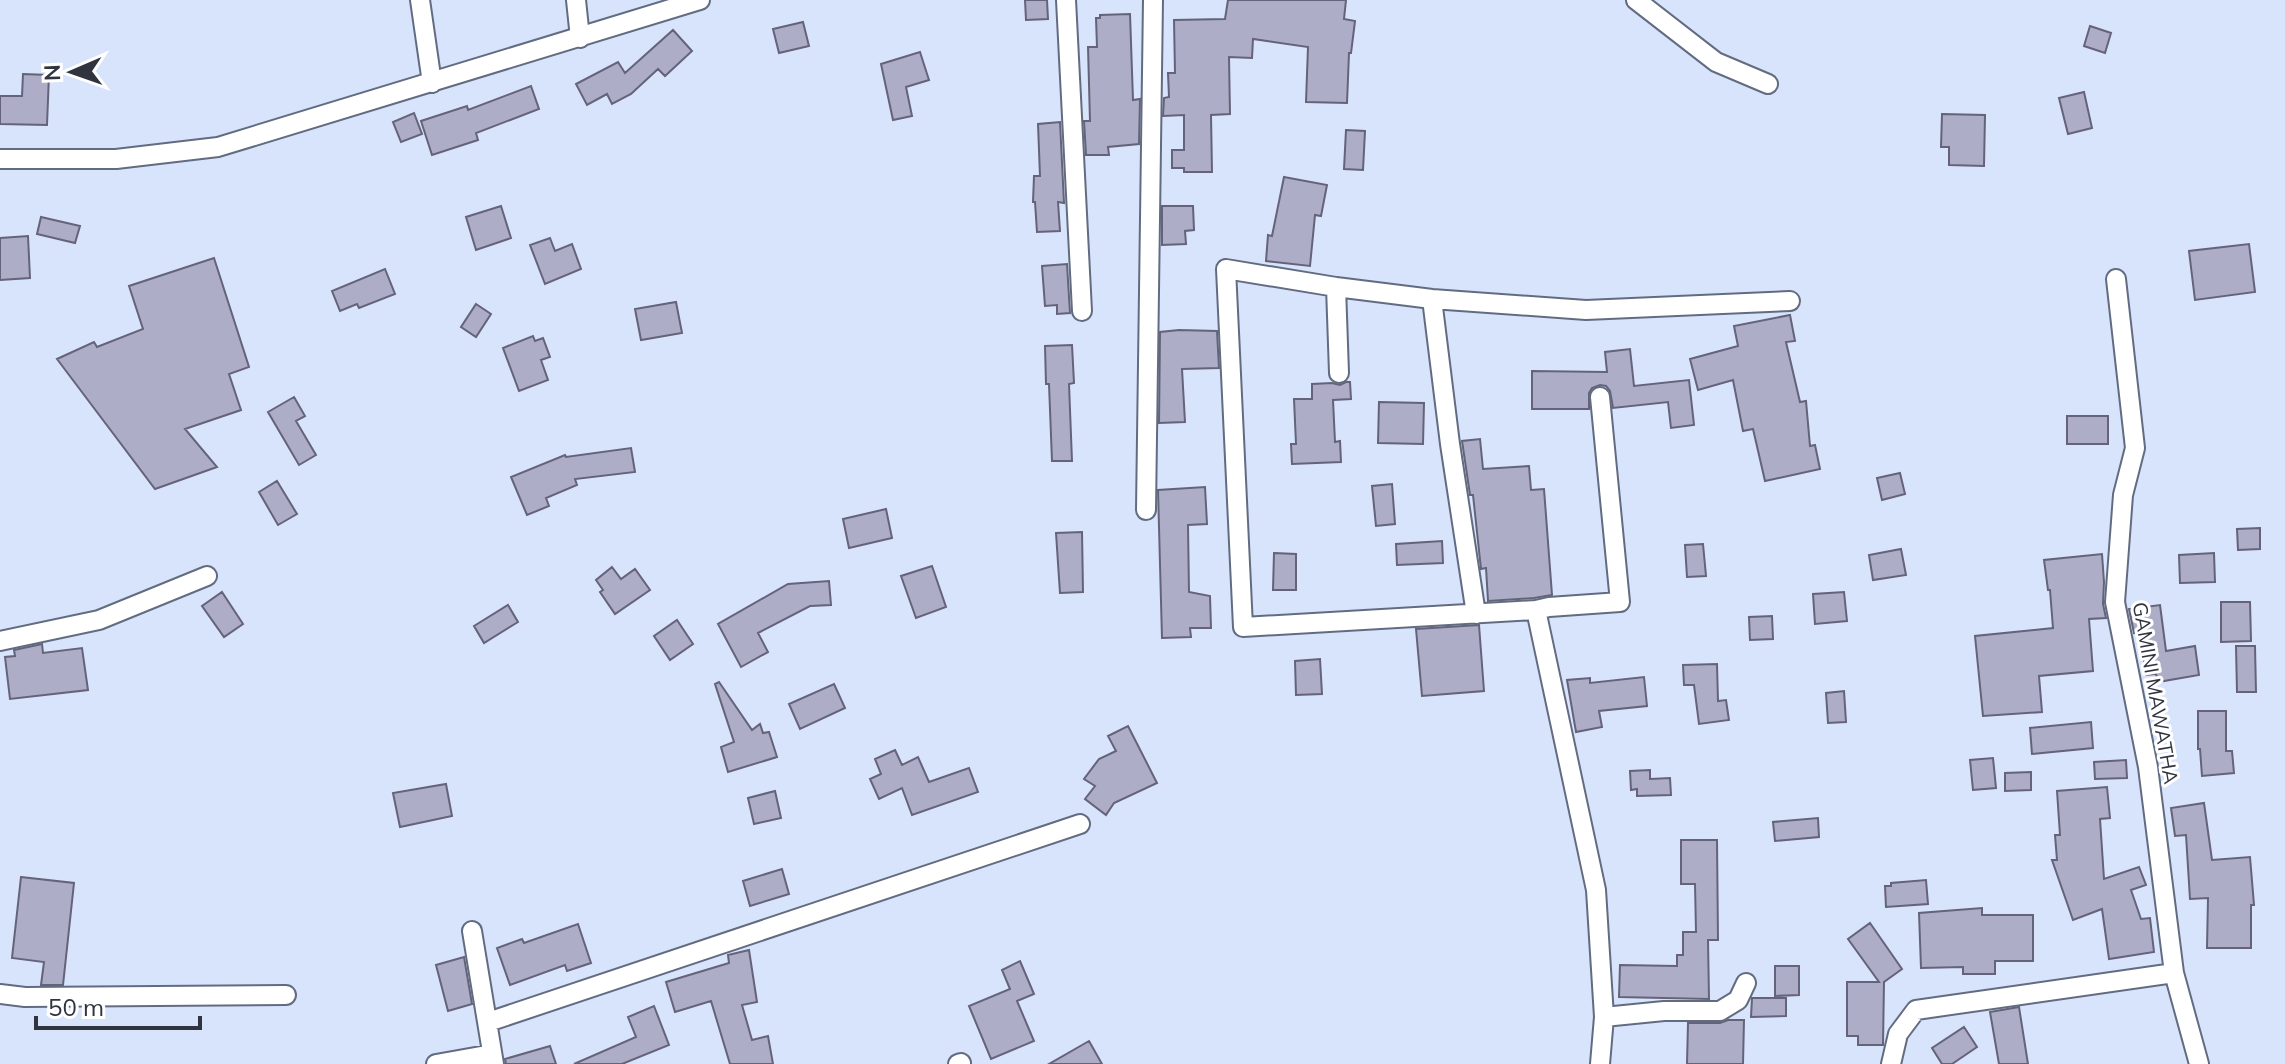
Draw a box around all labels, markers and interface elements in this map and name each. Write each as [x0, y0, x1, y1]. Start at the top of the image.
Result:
north arrow [32, 32, 112, 112]
text: N [38, 64, 66, 81]
street label: GAMINI MAWATHA [2128, 600, 2184, 786]
scale bar [36, 980, 200, 1030]
text: 50 m [48, 992, 104, 1022]

